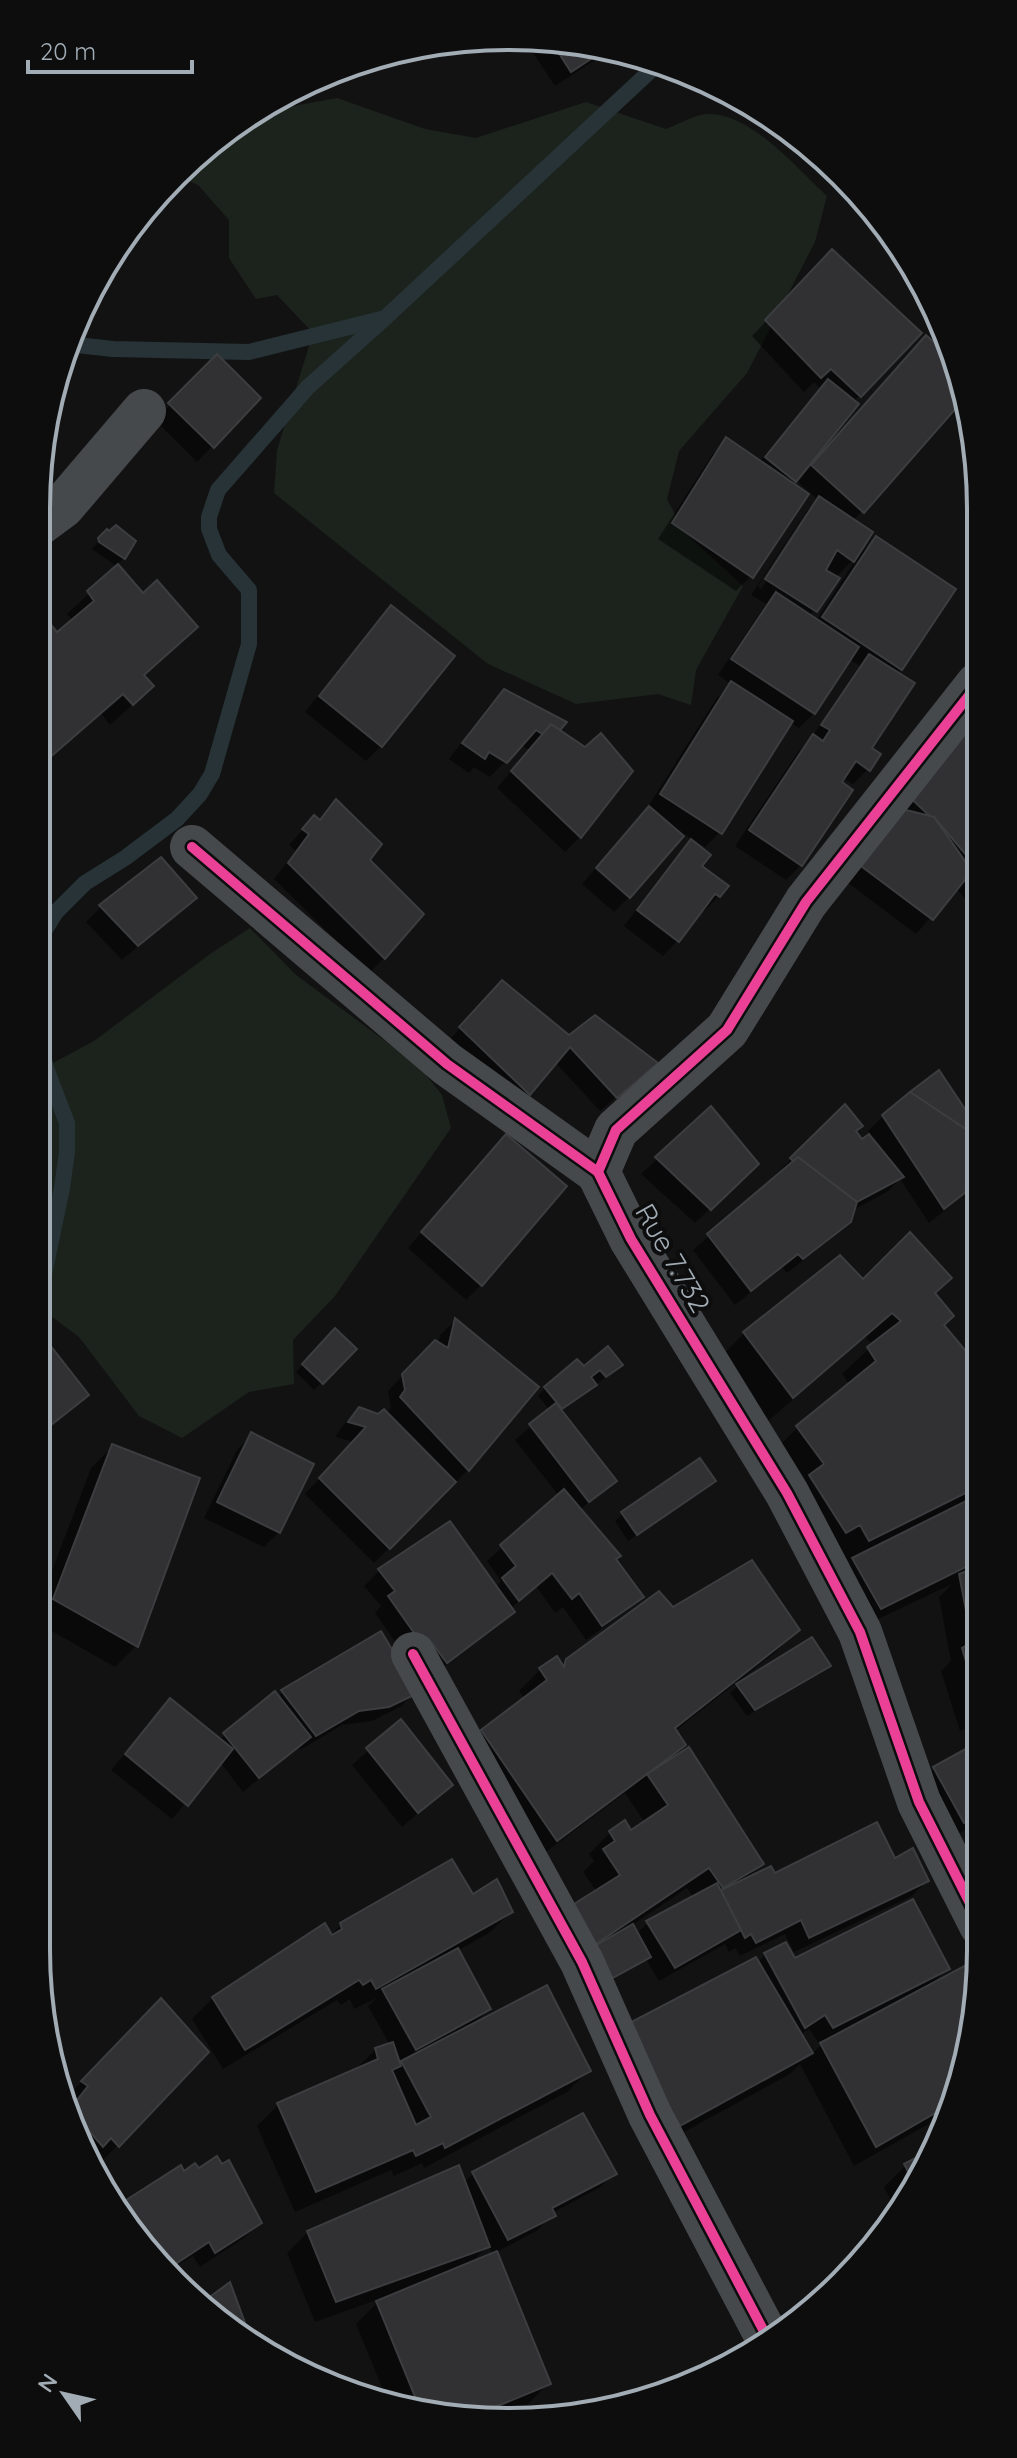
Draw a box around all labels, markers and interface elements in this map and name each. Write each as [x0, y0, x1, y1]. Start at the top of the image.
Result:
scale bar [28, 24, 192, 74]
text: 20 m [40, 36, 96, 66]
street label: Rue 7.732 [628, 1197, 719, 1319]
north arrow [24, 2354, 104, 2434]
text: N [31, 2368, 64, 2397]

